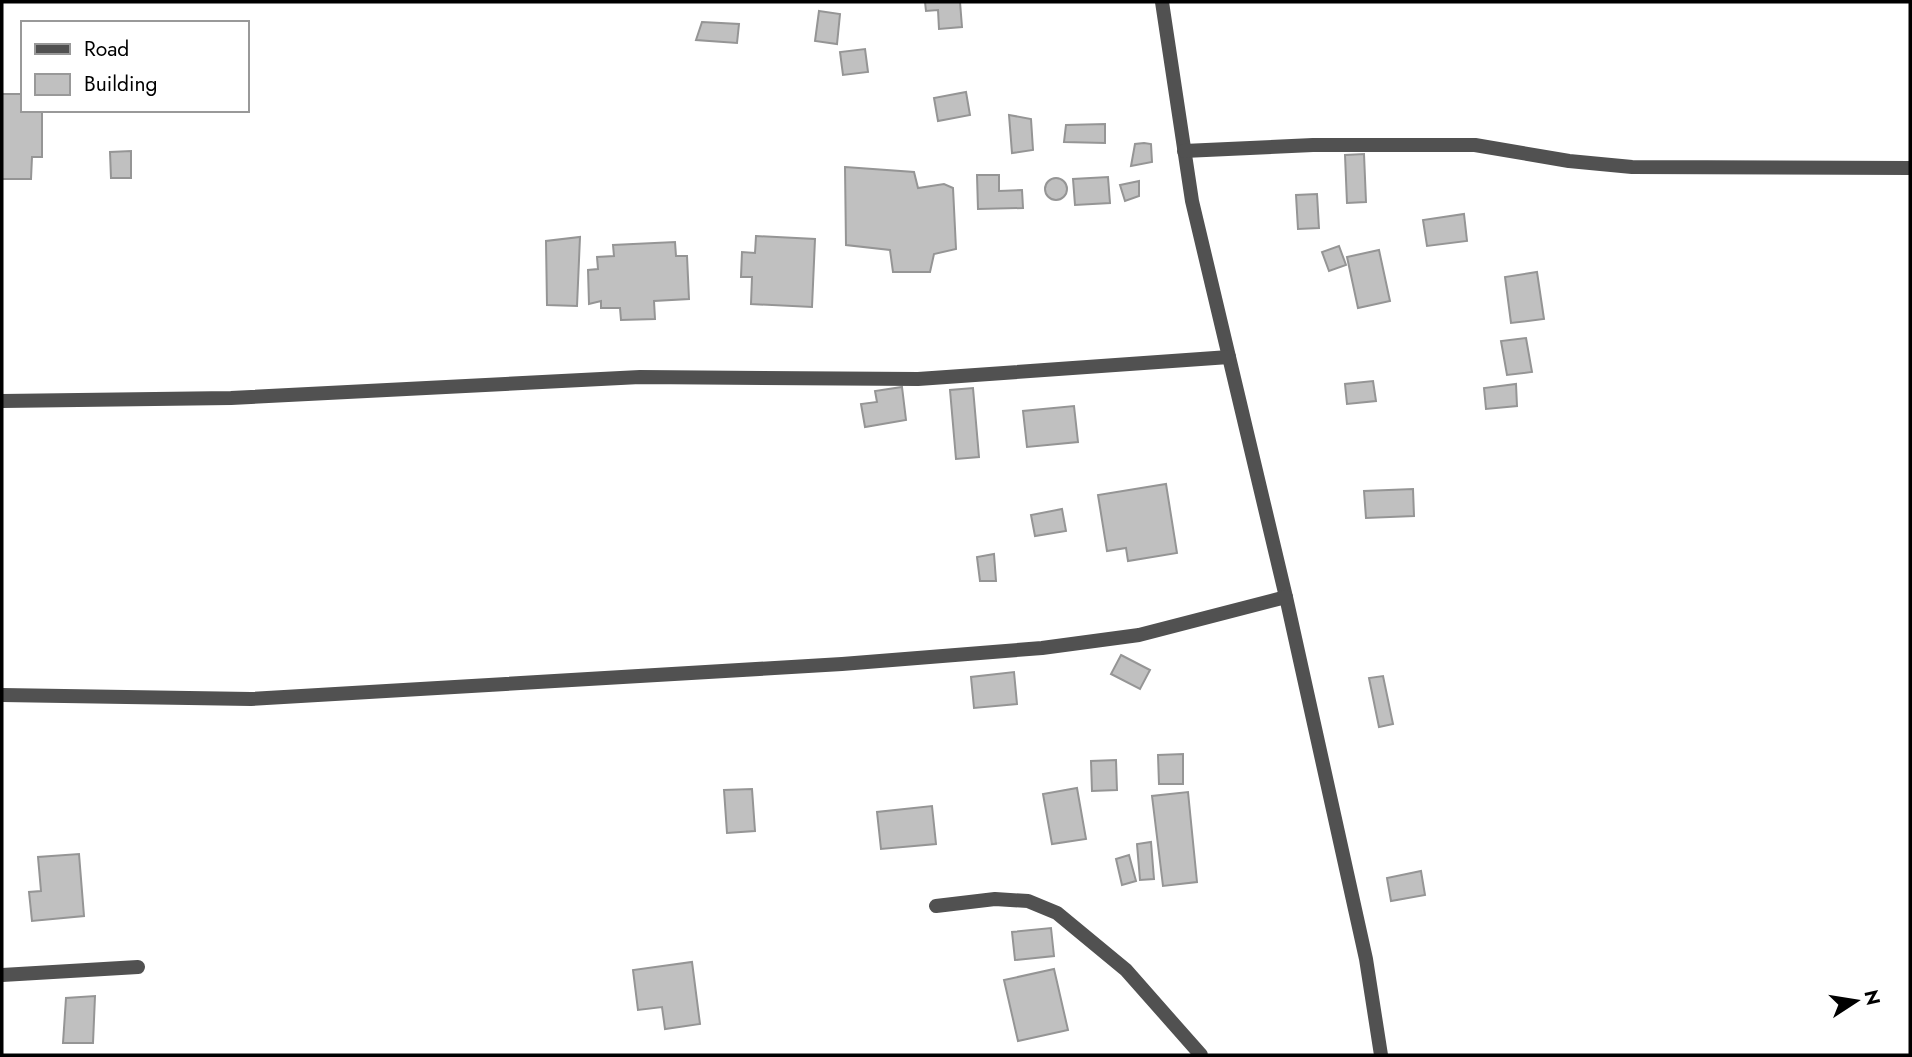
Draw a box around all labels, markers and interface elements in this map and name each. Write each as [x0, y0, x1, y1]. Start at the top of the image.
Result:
legend [21, 21, 248, 112]
text: Road [84, 34, 129, 64]
text: Building [84, 69, 157, 99]
north arrow [1821, 966, 1891, 1036]
text: N [1857, 987, 1887, 1008]

